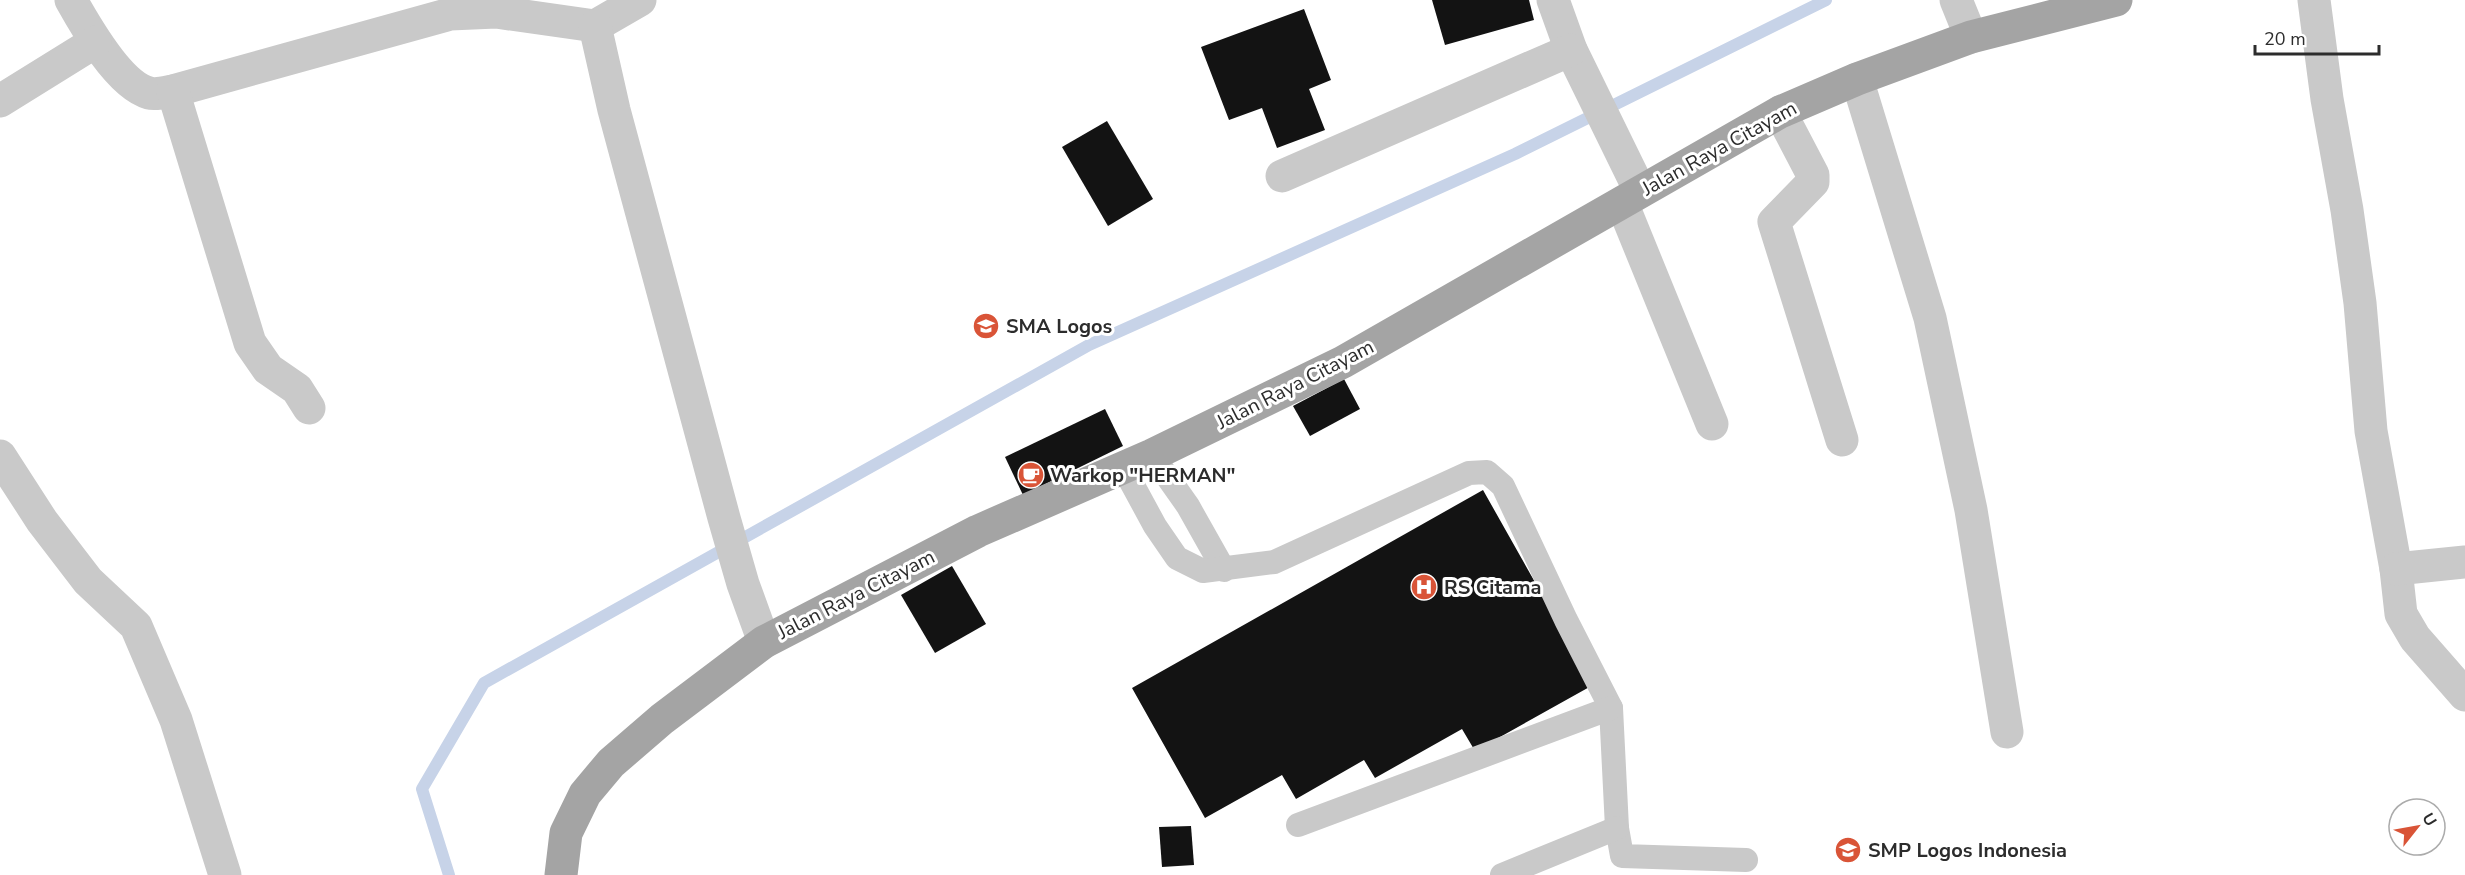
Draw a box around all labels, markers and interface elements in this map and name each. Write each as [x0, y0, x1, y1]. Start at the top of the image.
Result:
scale bar [2255, 18, 2380, 56]
text: 20 m [2264, 27, 2306, 51]
street label: Jalan Raya Citayam [1636, 95, 1802, 203]
school or university icon: SMA Logos [971, 311, 1001, 341]
place label: SMA Logos [1006, 313, 1113, 340]
street label: Jalan Raya Citayam [1211, 333, 1379, 436]
cafe icon: Warkop "HERMAN" [1016, 460, 1046, 490]
place label: Warkop "HERMAN" [1050, 462, 1235, 489]
street label: Jalan Raya Citayam [772, 543, 940, 646]
hospital icon: RS Citama [1409, 572, 1439, 602]
place label: RS Citama [1444, 574, 1541, 601]
north arrow [2387, 797, 2447, 857]
text: U [2417, 809, 2441, 831]
school or university icon: SMP Logos Indonesia [1833, 835, 1863, 865]
place label: SMP Logos Indonesia [1868, 837, 2067, 864]

